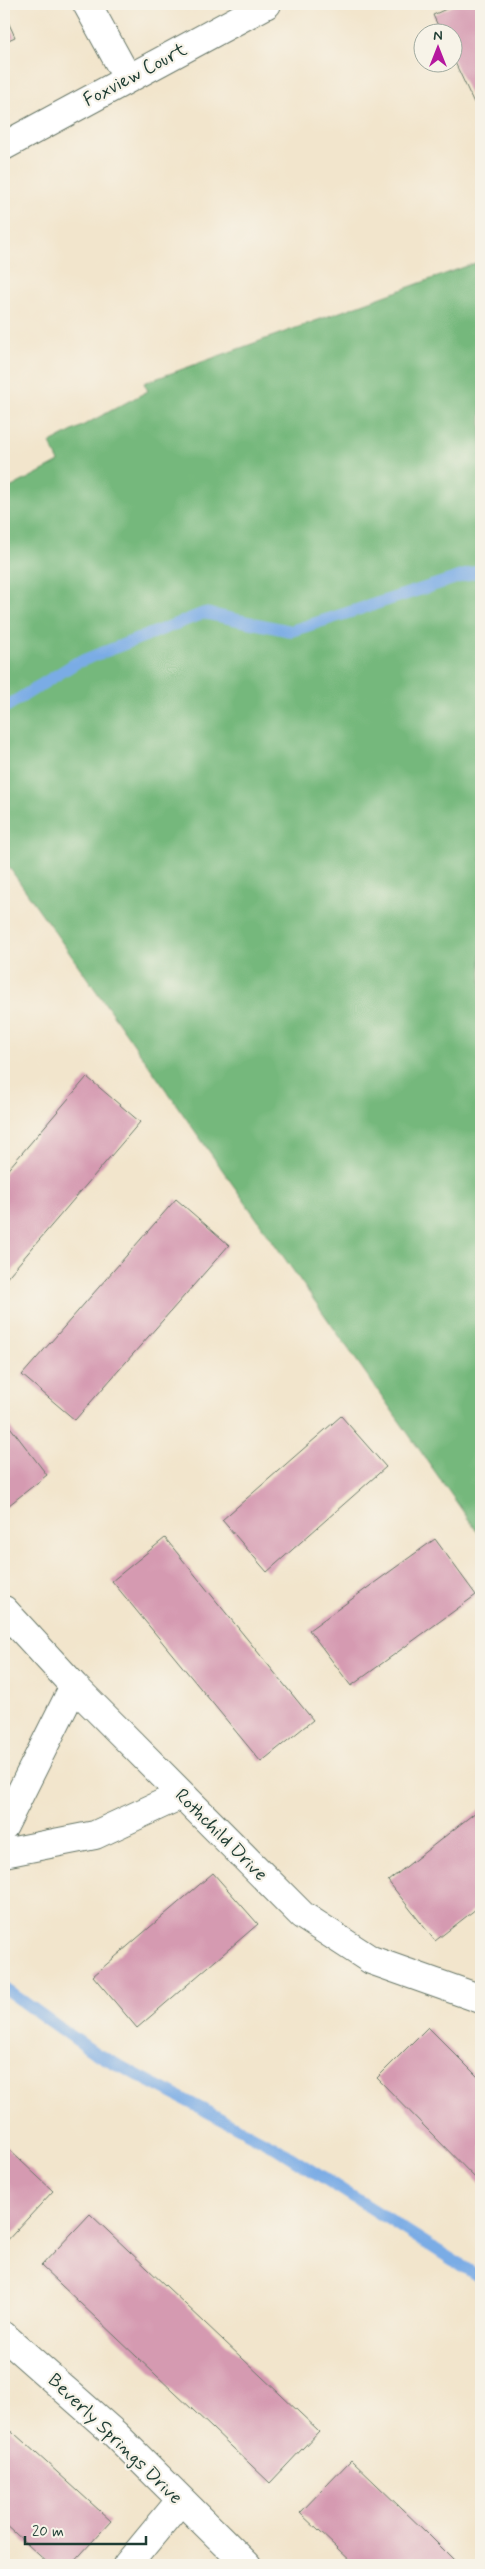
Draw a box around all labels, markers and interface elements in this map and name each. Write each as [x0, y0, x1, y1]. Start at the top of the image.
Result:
north arrow [412, 22, 462, 72]
text: N [433, 27, 443, 45]
street label: Foxview Court [79, 37, 191, 113]
street label: Rothchild Drive [169, 1783, 273, 1887]
street label: Beverly Springs Drive [42, 2368, 188, 2511]
scale bar [25, 2514, 146, 2546]
text: 20 m [32, 2522, 64, 2542]

